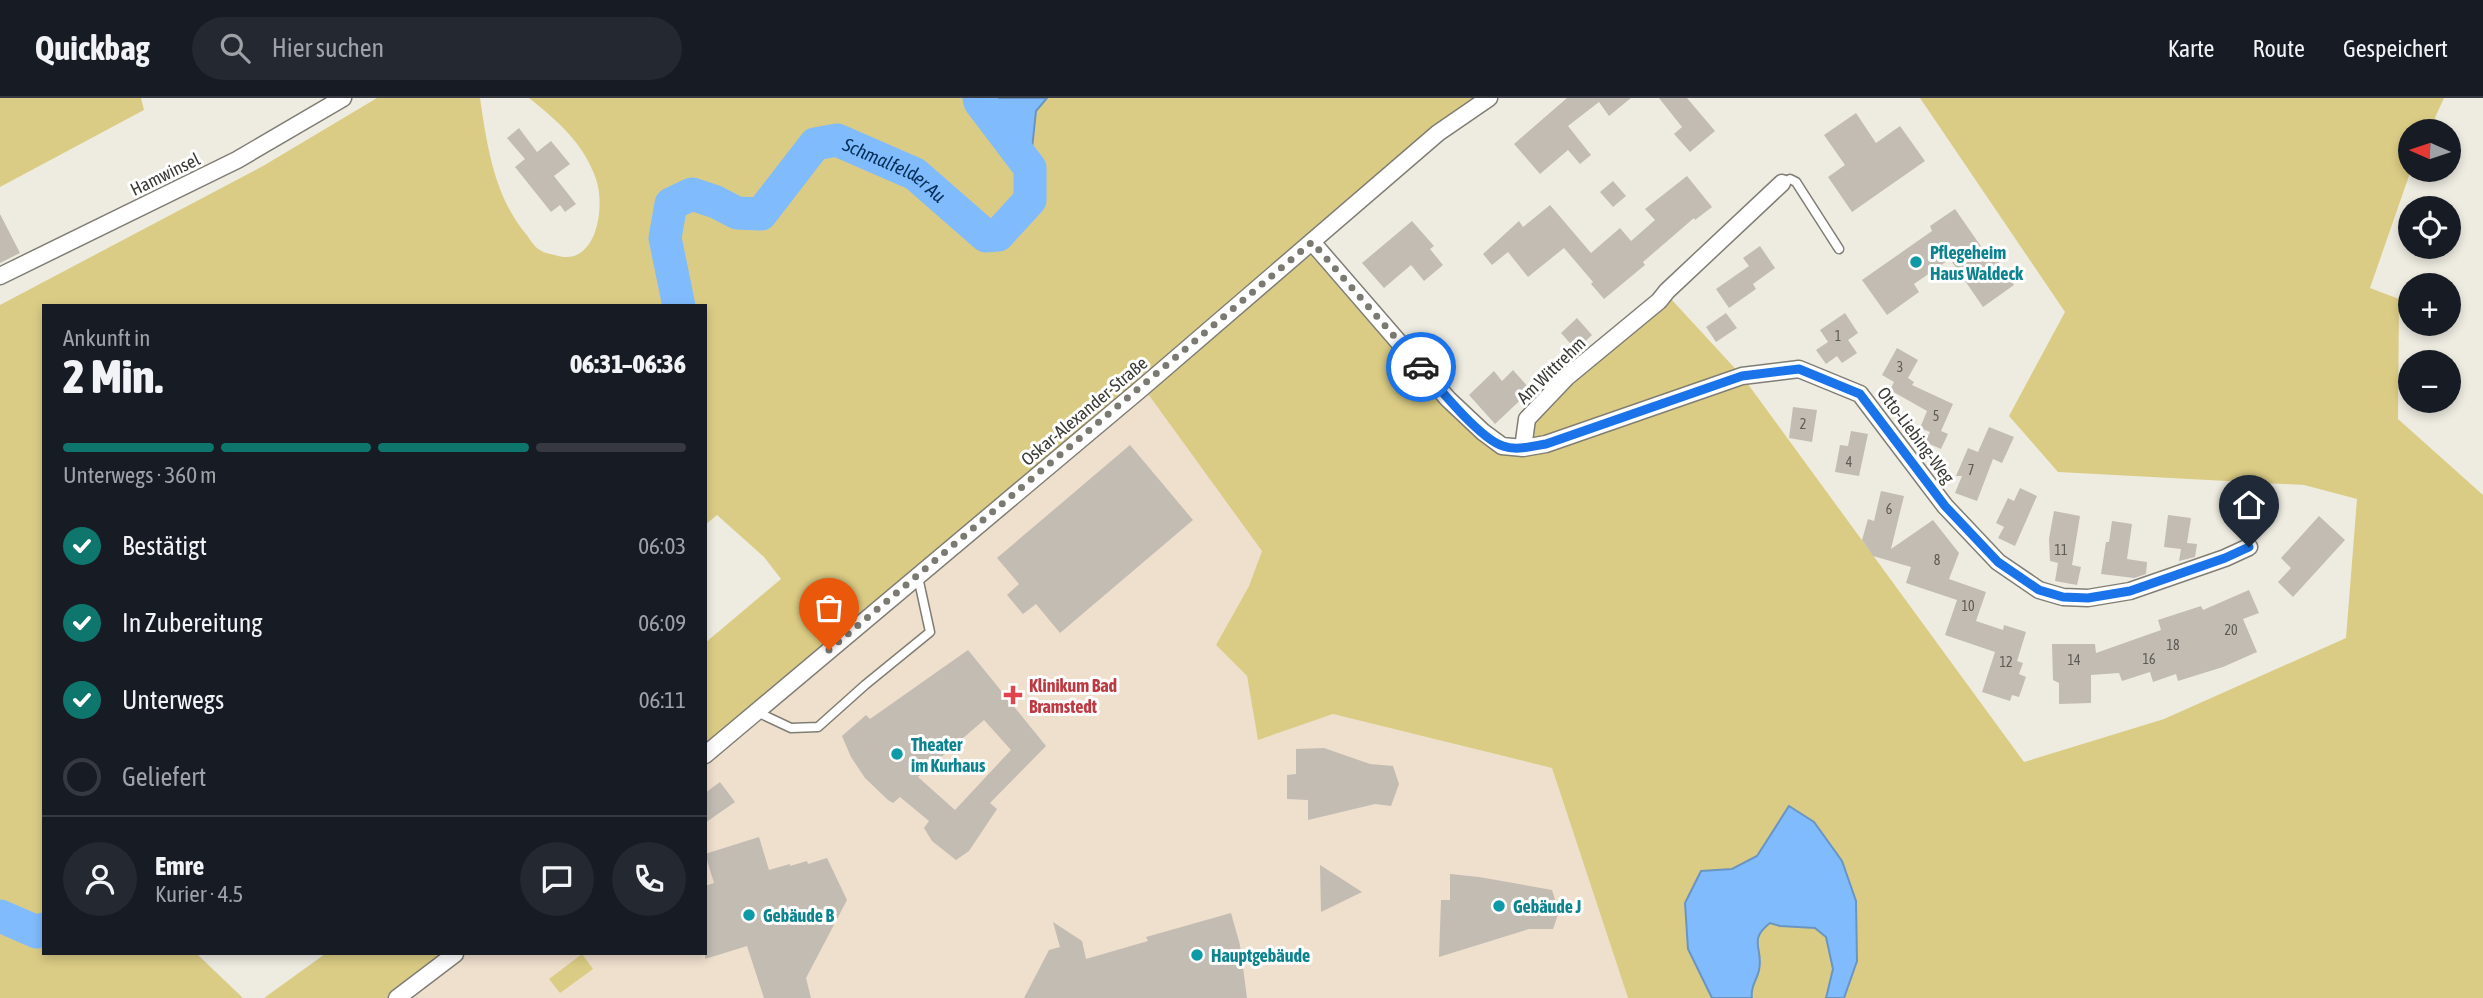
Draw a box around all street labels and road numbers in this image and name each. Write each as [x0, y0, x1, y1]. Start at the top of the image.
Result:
street label: Hamwinsel [127, 148, 203, 200]
street label: Am Wittrehm [1512, 332, 1590, 408]
street label: Oskar-Alexander-Straße [1017, 352, 1151, 470]
street label: Otto-Liebing-Weg [1873, 383, 1959, 487]

